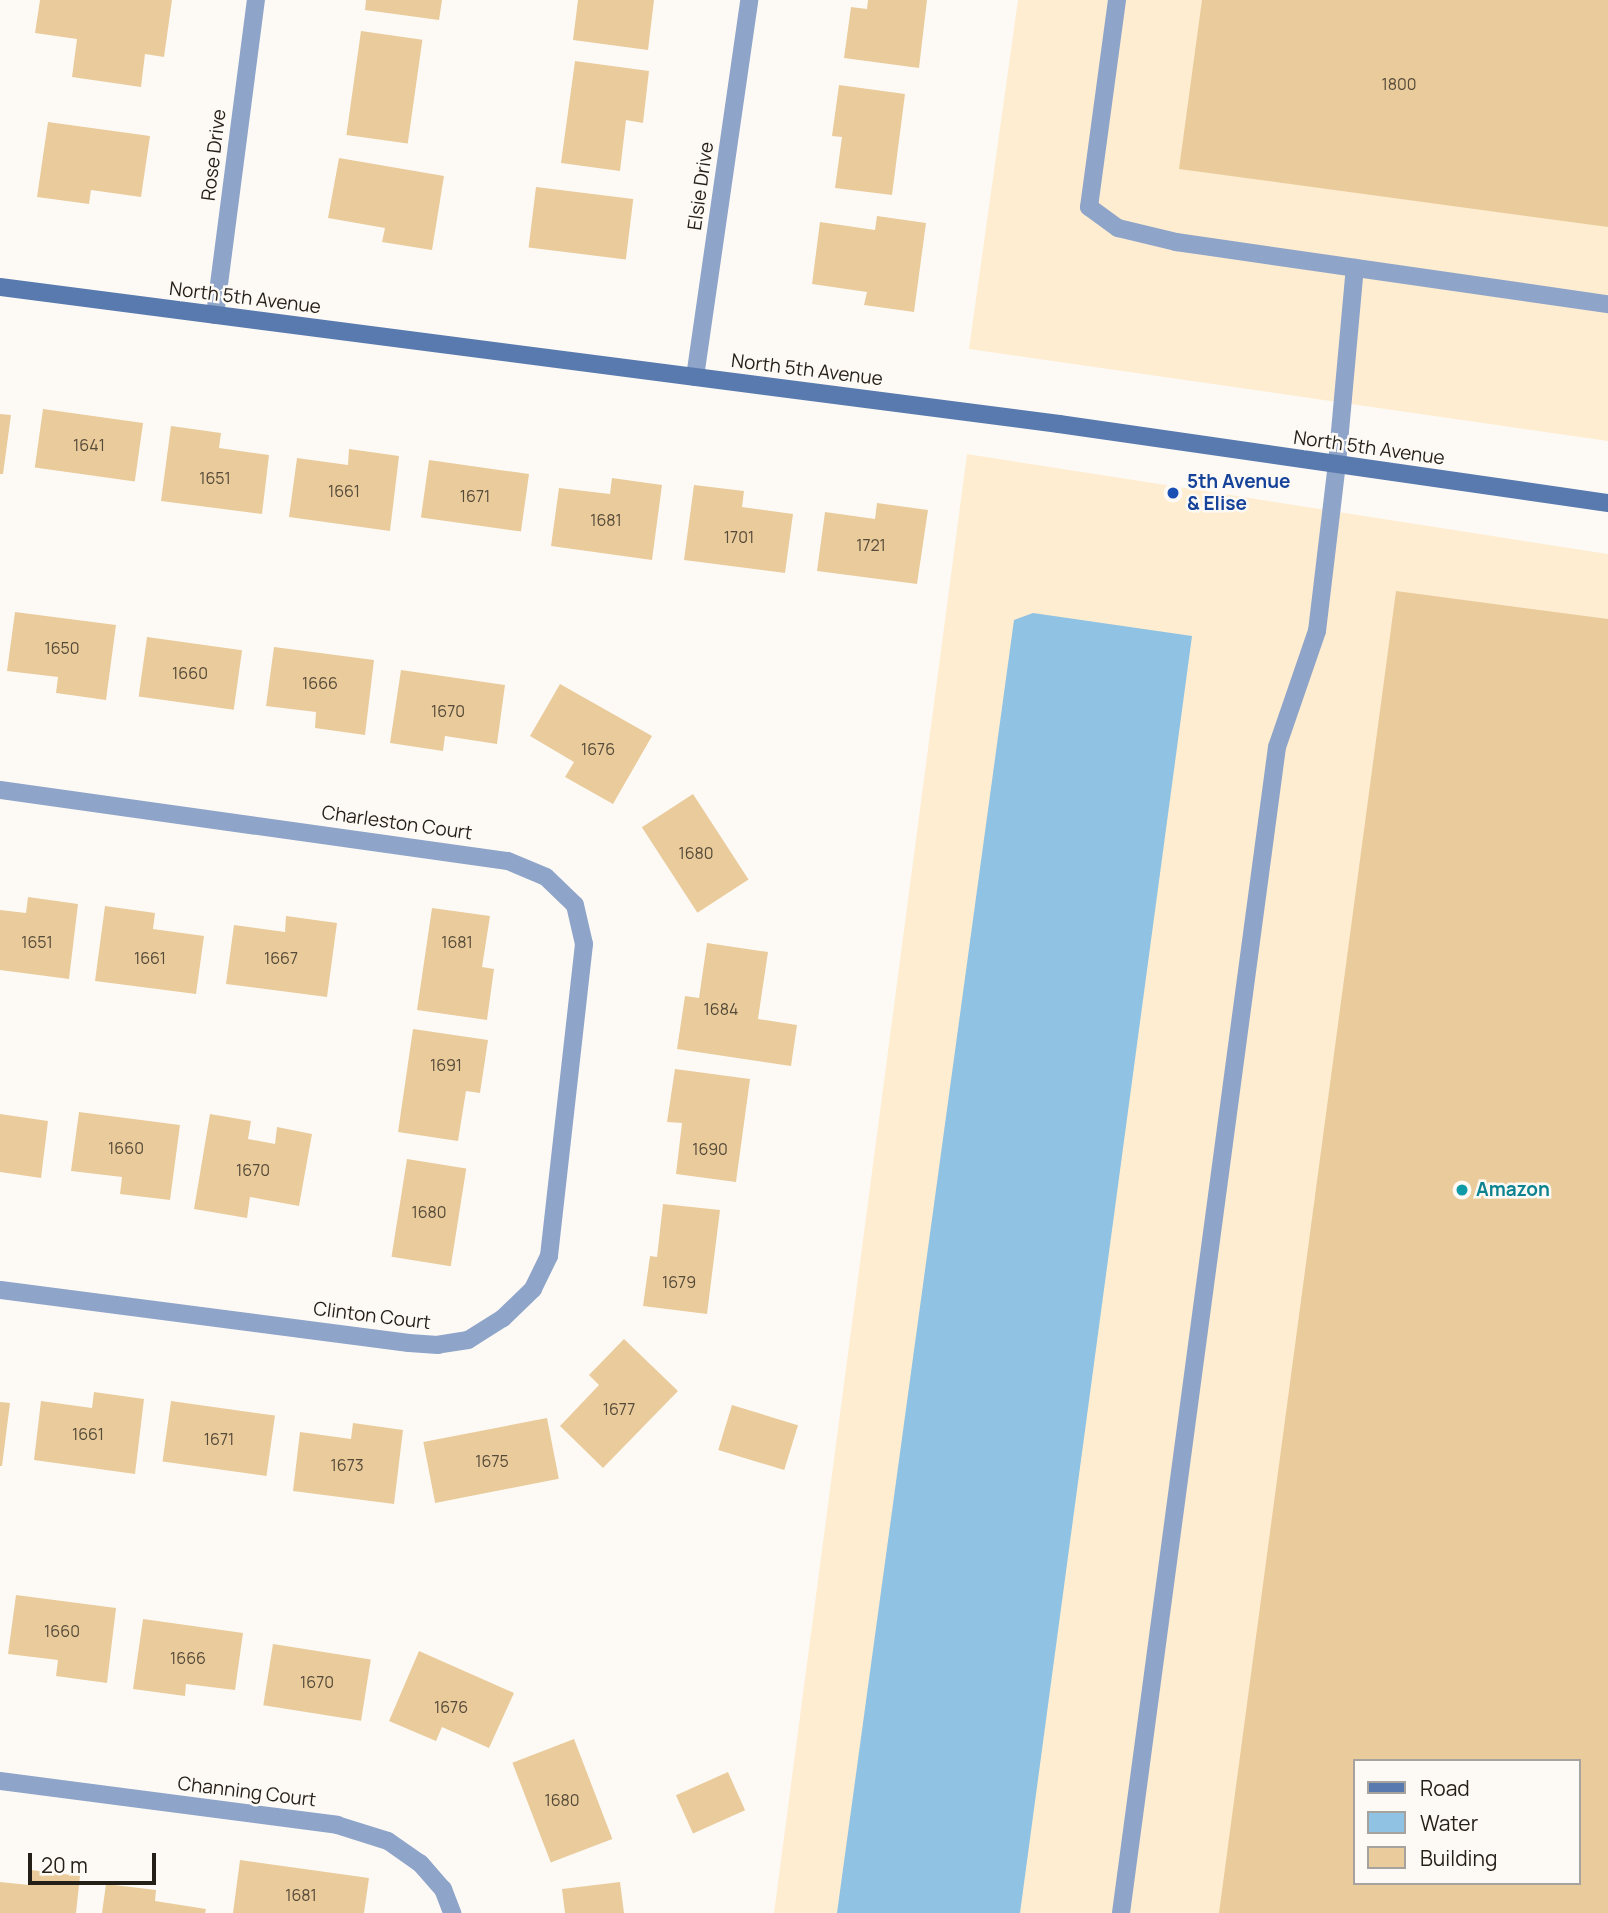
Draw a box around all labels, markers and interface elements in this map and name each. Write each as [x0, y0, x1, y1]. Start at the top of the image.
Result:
house number: 1800 [1381, 74, 1417, 94]
street label: Rose Drive [197, 108, 231, 202]
street label: Elsie Drive [684, 140, 718, 232]
street label: North 5th Avenue [168, 277, 322, 319]
street label: North 5th Avenue [730, 349, 884, 391]
street label: North 5th Avenue [1292, 426, 1446, 470]
house number: 1641 [73, 435, 105, 455]
house number: 1651 [199, 468, 231, 488]
place label: 5th Avenue & Elise [1187, 471, 1291, 515]
house number: 1661 [328, 481, 360, 501]
marker: 5th Avenue & Elise [1165, 485, 1181, 501]
house number: 1671 [460, 486, 490, 506]
house number: 1681 [590, 510, 622, 530]
house number: 1701 [724, 527, 754, 547]
house number: 1721 [856, 535, 886, 555]
house number: 1650 [44, 638, 80, 658]
house number: 1660 [172, 663, 208, 683]
house number: 1666 [302, 673, 338, 693]
house number: 1670 [431, 701, 465, 721]
house number: 1676 [581, 739, 615, 759]
street label: Charleston Court [320, 801, 474, 845]
house number: 1680 [678, 843, 714, 863]
house number: 1651 [21, 932, 53, 952]
house number: 1681 [441, 932, 473, 952]
house number: 1661 [134, 948, 166, 968]
house number: 1667 [264, 948, 298, 968]
house number: 1684 [704, 999, 738, 1019]
house number: 1691 [430, 1055, 462, 1075]
house number: 1660 [108, 1138, 144, 1158]
house number: 1690 [692, 1139, 728, 1159]
house number: 1670 [236, 1160, 270, 1180]
place label: Amazon [1476, 1179, 1550, 1201]
marker: Amazon [1454, 1182, 1470, 1198]
house number: 1680 [411, 1202, 447, 1222]
house number: 1679 [662, 1272, 696, 1292]
street label: Clinton Court [312, 1298, 432, 1334]
house number: 1677 [603, 1399, 635, 1419]
house number: 1661 [72, 1424, 104, 1444]
house number: 1671 [204, 1429, 234, 1449]
house number: 1675 [475, 1451, 509, 1471]
house number: 1673 [330, 1455, 364, 1475]
house number: 1660 [44, 1621, 80, 1641]
house number: 1666 [170, 1648, 206, 1668]
house number: 1670 [300, 1672, 334, 1692]
house number: 1676 [434, 1697, 468, 1717]
legend [1352, 1759, 1580, 1885]
street label: Channing Court [176, 1772, 318, 1812]
text: Road [1420, 1774, 1470, 1802]
house number: 1680 [544, 1790, 580, 1810]
text: Water [1420, 1809, 1478, 1837]
scale bar [32, 1840, 159, 1884]
text: Building [1420, 1844, 1497, 1872]
text: 20 m [41, 1851, 88, 1879]
house number: 1681 [285, 1885, 317, 1905]

